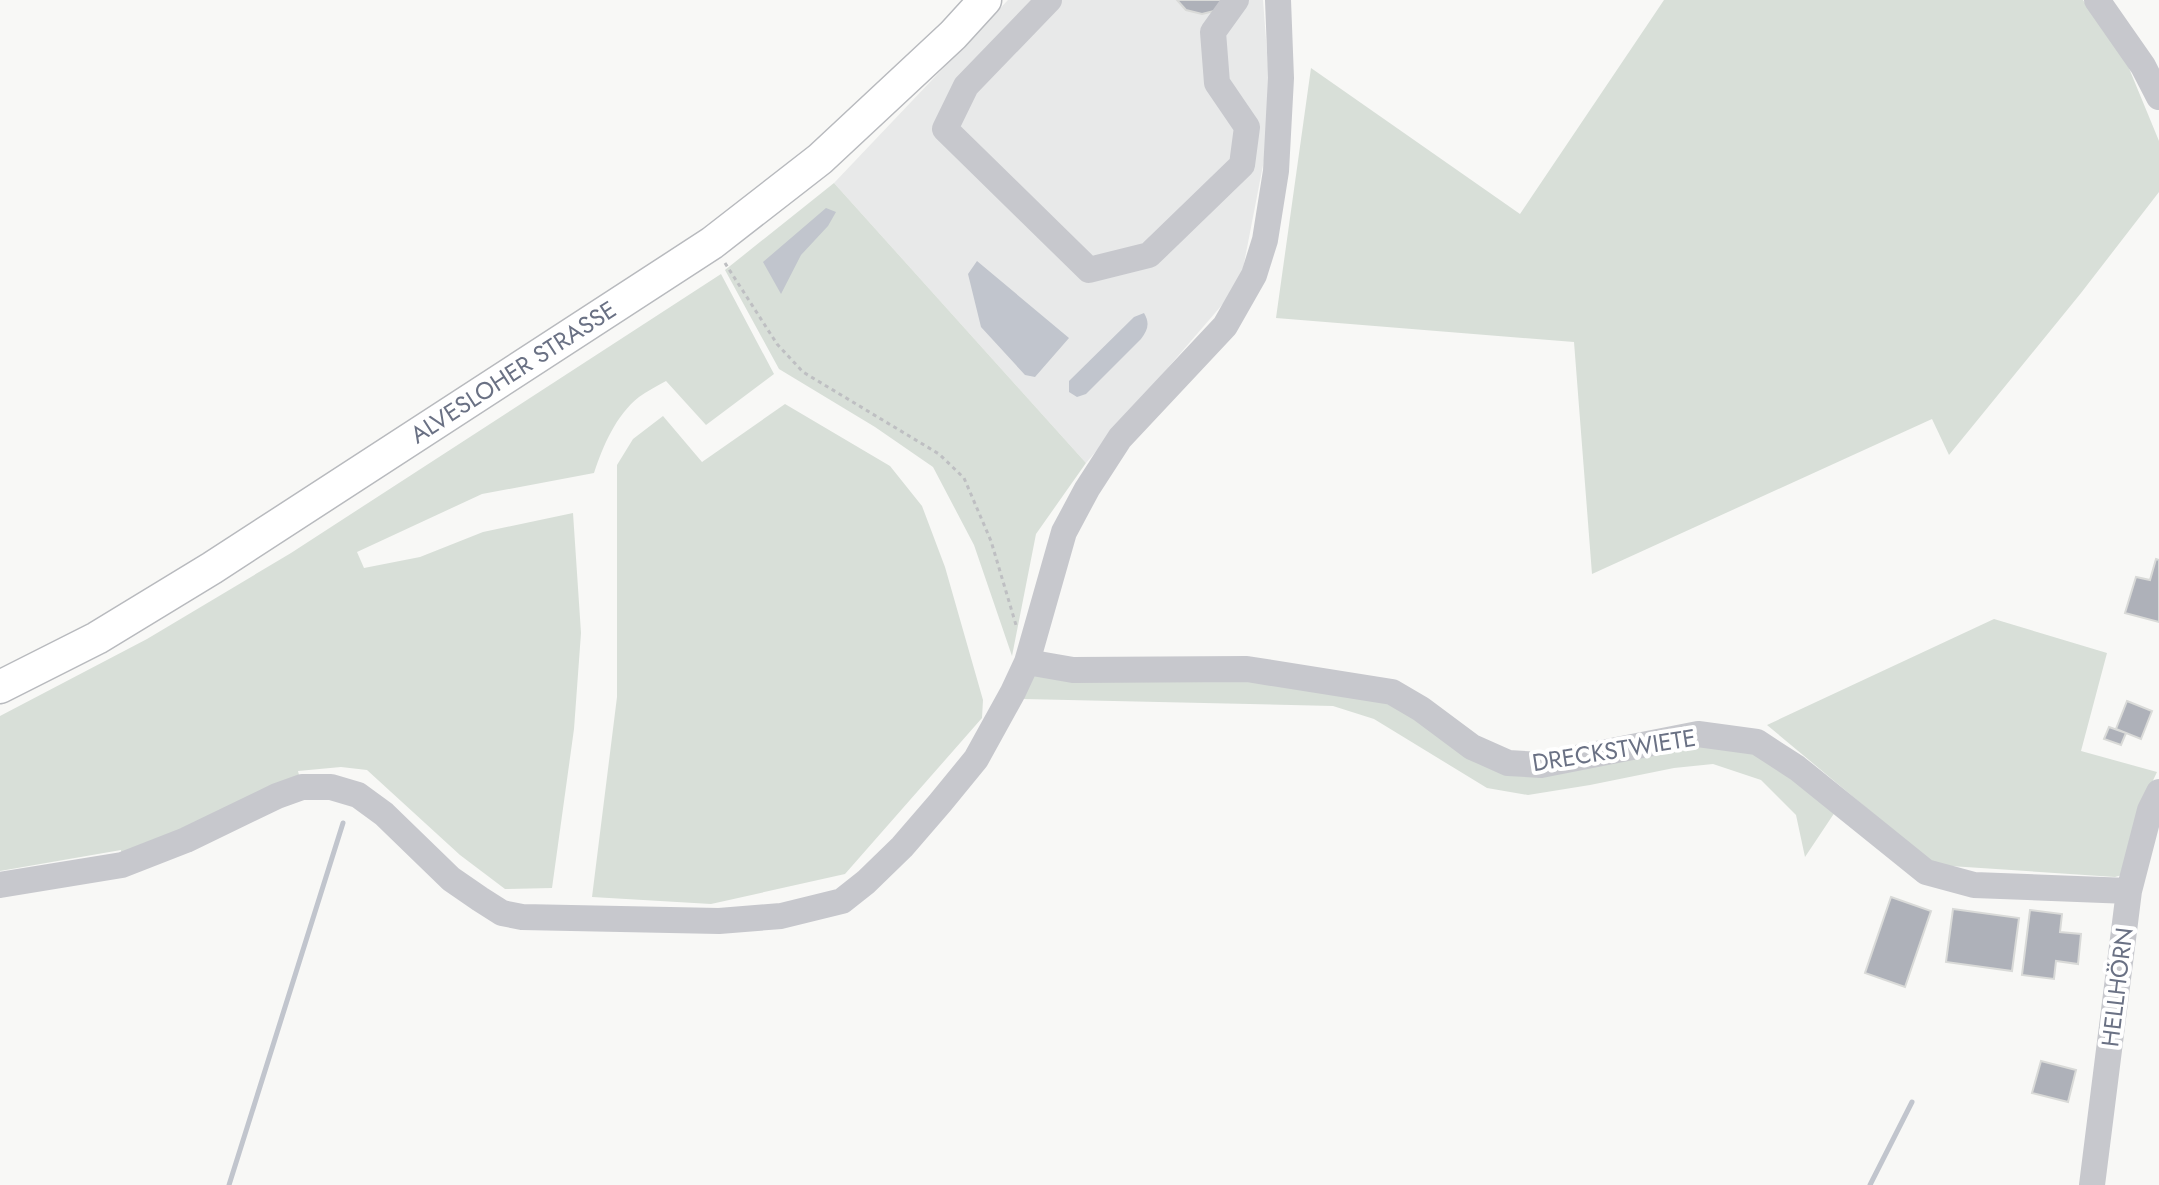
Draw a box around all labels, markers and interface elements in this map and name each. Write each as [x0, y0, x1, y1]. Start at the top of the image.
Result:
street label: ALVESLOHER STRASSE [403, 292, 623, 452]
street label: DRECKSTWIETE [1530, 720, 1698, 780]
street label: HELLHÖRN [2092, 925, 2142, 1049]

